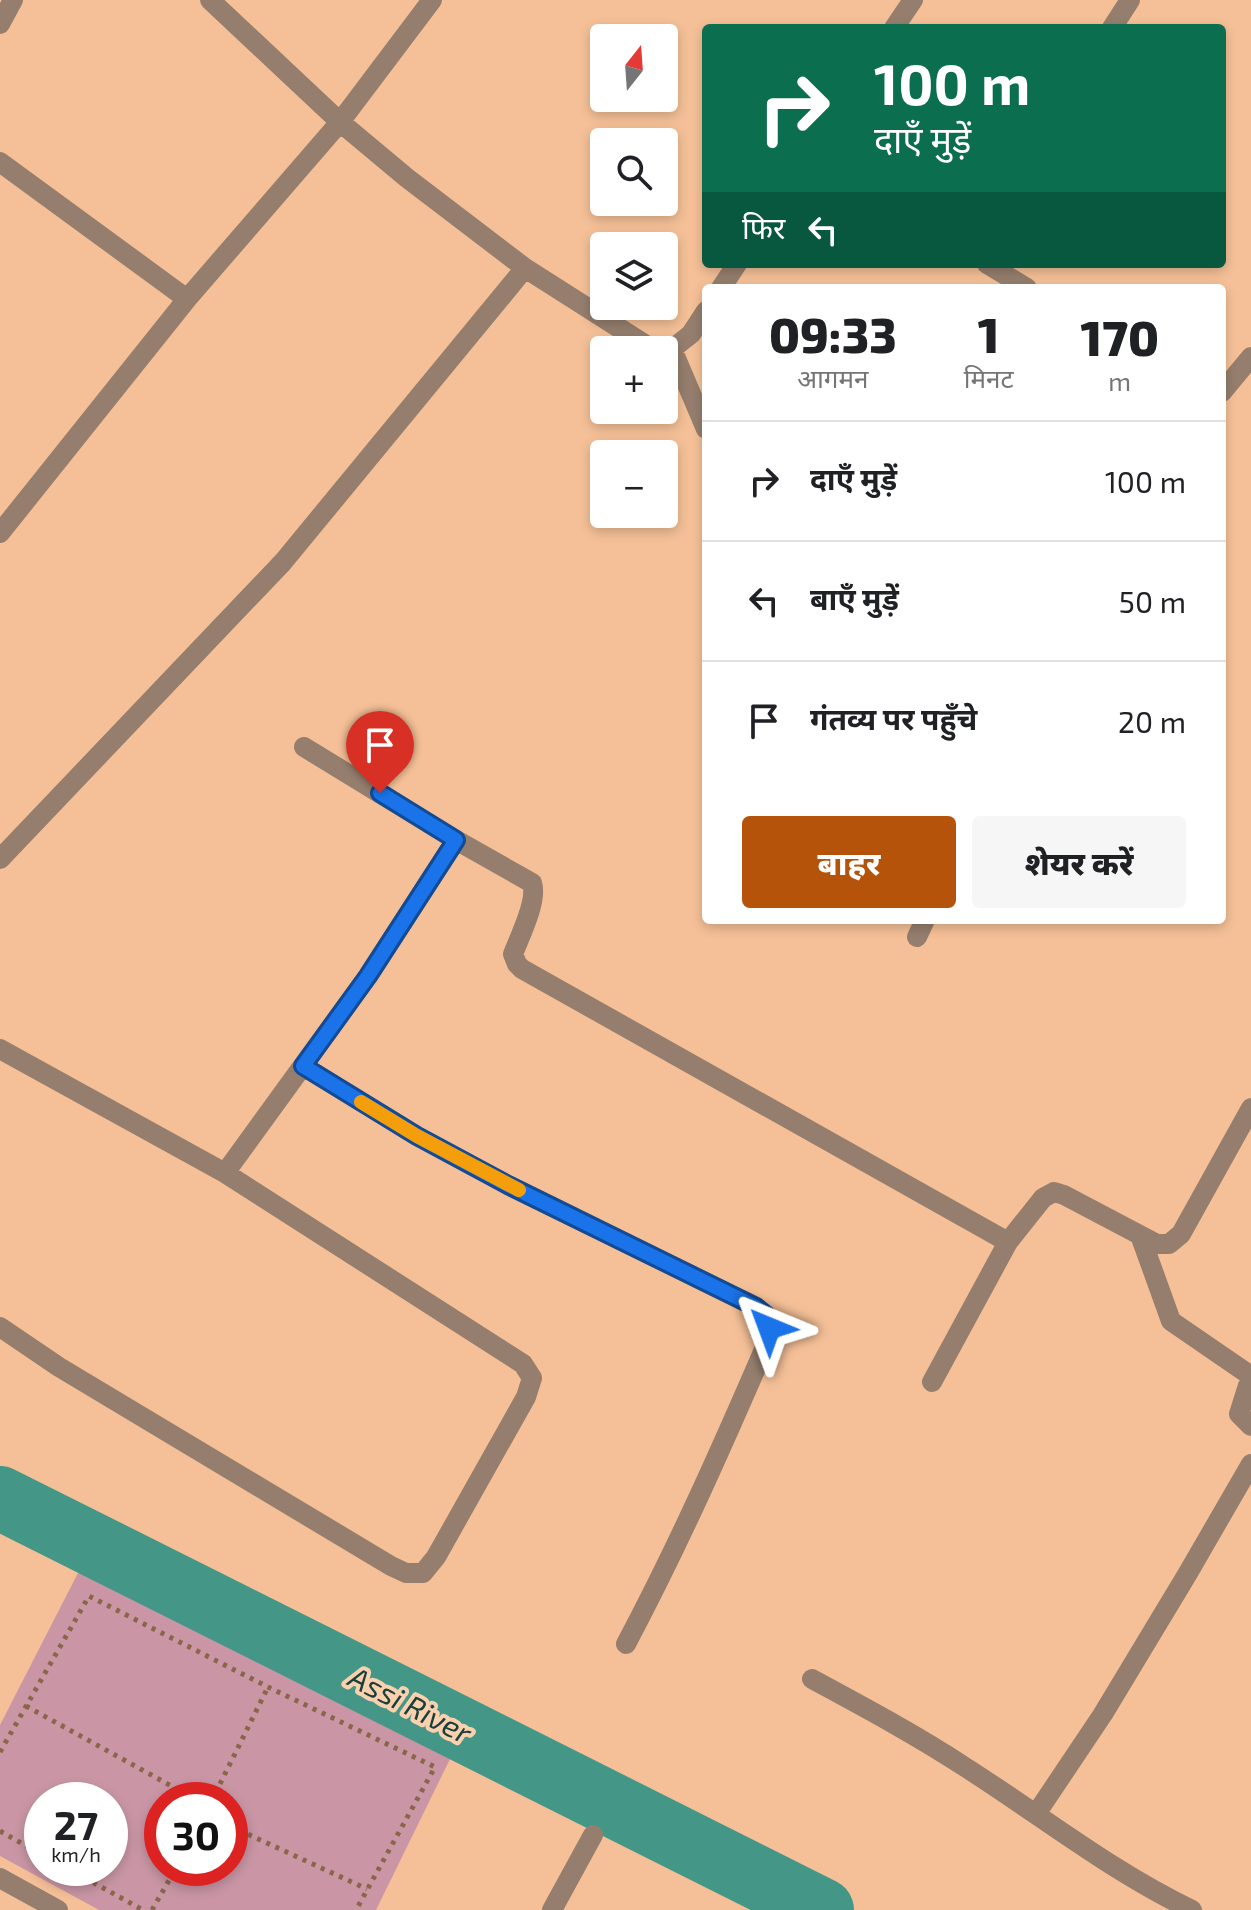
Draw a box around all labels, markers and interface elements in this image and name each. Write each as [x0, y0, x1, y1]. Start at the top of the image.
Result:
north arrow [590, 24, 678, 112]
map controls [590, 24, 678, 528]
text: 100 m [874, 49, 1030, 116]
icon: right [742, 56, 846, 160]
text: दाएँ मुड़ें [874, 117, 971, 160]
button: search [590, 128, 678, 216]
icon: left [801, 208, 845, 252]
text: फिर [742, 209, 785, 245]
button: layers [590, 232, 678, 320]
text: 09:33 [769, 305, 897, 363]
text: 1 [978, 305, 999, 363]
text: 170 [1081, 308, 1159, 366]
button: + [590, 336, 678, 424]
text: आगमन [797, 362, 868, 393]
text: मिनट [964, 362, 1014, 393]
text: m [1108, 365, 1131, 396]
button: − [590, 440, 678, 528]
icon: right [742, 459, 786, 503]
text: दाएँ मुड़ें [810, 460, 897, 496]
text: 100 m [1105, 463, 1186, 499]
icon: left [742, 579, 786, 623]
text: बाएँ मुड़ें [810, 580, 899, 616]
text: 50 m [1119, 583, 1186, 619]
icon: arrive [742, 699, 786, 743]
text: गंतव्य पर पहुँचे [810, 700, 977, 736]
text: 20 m [1118, 703, 1186, 739]
pin [346, 711, 414, 793]
icon: arrive [358, 723, 402, 767]
button: बाहर [742, 816, 956, 908]
button: शेयर करें [972, 816, 1186, 908]
position arrow [727, 1286, 811, 1370]
water label: Assi River [343, 1657, 479, 1751]
speed limit sign: 30 [144, 1782, 248, 1886]
text: 27 [54, 1800, 98, 1848]
text: km/h [51, 1842, 101, 1866]

